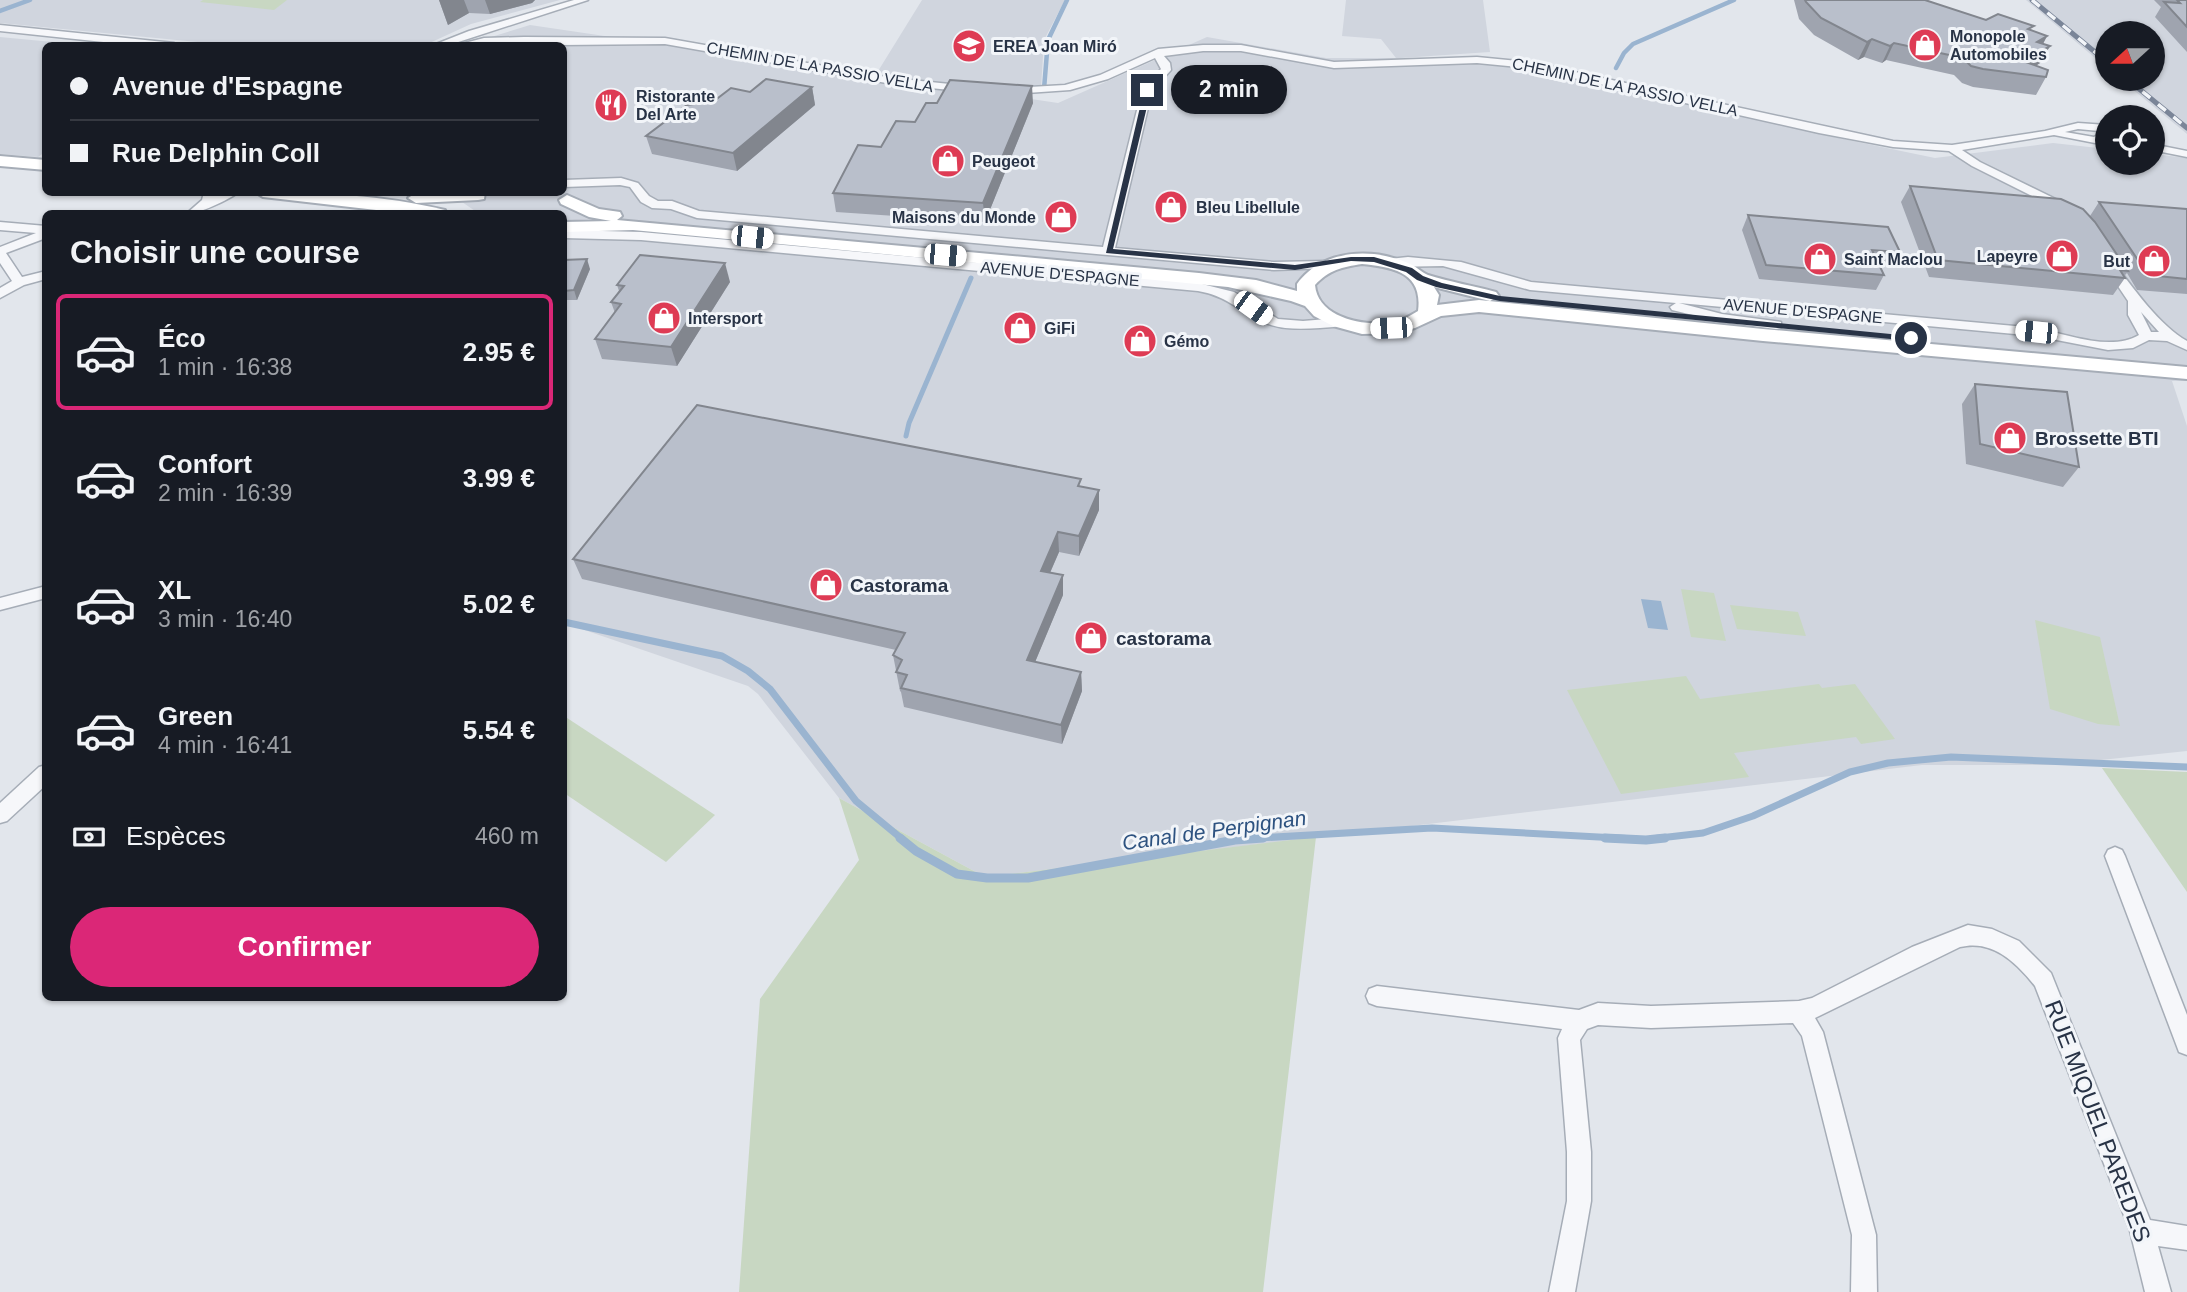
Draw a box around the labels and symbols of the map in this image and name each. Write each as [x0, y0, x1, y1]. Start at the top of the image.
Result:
north arrow [2095, 21, 2165, 91]
shop icon: Monopole Automobiles [1906, 26, 1944, 64]
school or university icon: EREA Joan Miró [950, 27, 988, 65]
place label: Monopole Automobiles [1950, 28, 2047, 63]
place label: EREA Joan Miró [993, 38, 1117, 55]
street label: CHEMIN DE LA PASSIO VELLA [705, 39, 935, 95]
street label: CHEMIN DE LA PASSIO VELLA [1511, 55, 1740, 119]
callout: 2 min [1172, 66, 1287, 114]
route end [1131, 74, 1163, 106]
restaurant icon: Ristorante Del Arte [592, 86, 630, 124]
place label: Ristorante Del Arte [636, 88, 715, 123]
shop icon: Peugeot [929, 142, 967, 180]
place label: Peugeot [972, 153, 1036, 170]
shop icon: Bleu Libellule [1152, 188, 1190, 226]
shop icon: Maisons du Monde [1042, 198, 1080, 236]
place label: Bleu Libellule [1196, 199, 1300, 216]
place label: Maisons du Monde [892, 209, 1036, 226]
car [731, 224, 774, 250]
shop icon: Lapeyre [2043, 237, 2081, 275]
shop icon: Saint Maclou [1801, 240, 1839, 278]
shop icon: But [2135, 242, 2173, 280]
car [924, 243, 967, 267]
place label: Lapeyre [1977, 248, 2038, 265]
place label: Saint Maclou [1844, 251, 1943, 268]
place label: But [2103, 253, 2131, 270]
street label: AVENUE D'ESPAGNE [980, 259, 1140, 289]
car [1230, 287, 1277, 329]
street label: AVENUE D'ESPAGNE [1723, 296, 1883, 326]
shop icon: Intersport [645, 299, 683, 337]
shop icon: GiFi [1001, 309, 1039, 347]
place label: Intersport [688, 310, 763, 327]
car [1370, 317, 1413, 339]
car [2015, 319, 2058, 345]
place label: GiFi [1044, 320, 1075, 337]
shop icon: Gémo [1121, 322, 1159, 360]
route start [1895, 322, 1927, 354]
place label: Gémo [1164, 333, 1210, 350]
shop icon: Brossette BTI [1991, 419, 2029, 457]
place label: Brossette BTI [2035, 428, 2159, 449]
shop icon: Castorama [807, 566, 845, 604]
place label: Castorama [850, 575, 949, 596]
shop icon: castorama [1072, 619, 1110, 657]
place label: castorama [1116, 628, 1211, 649]
water label: Canal de Perpignan [1120, 806, 1308, 854]
street label: RUE MIQUEL PAREDES [2040, 996, 2156, 1246]

